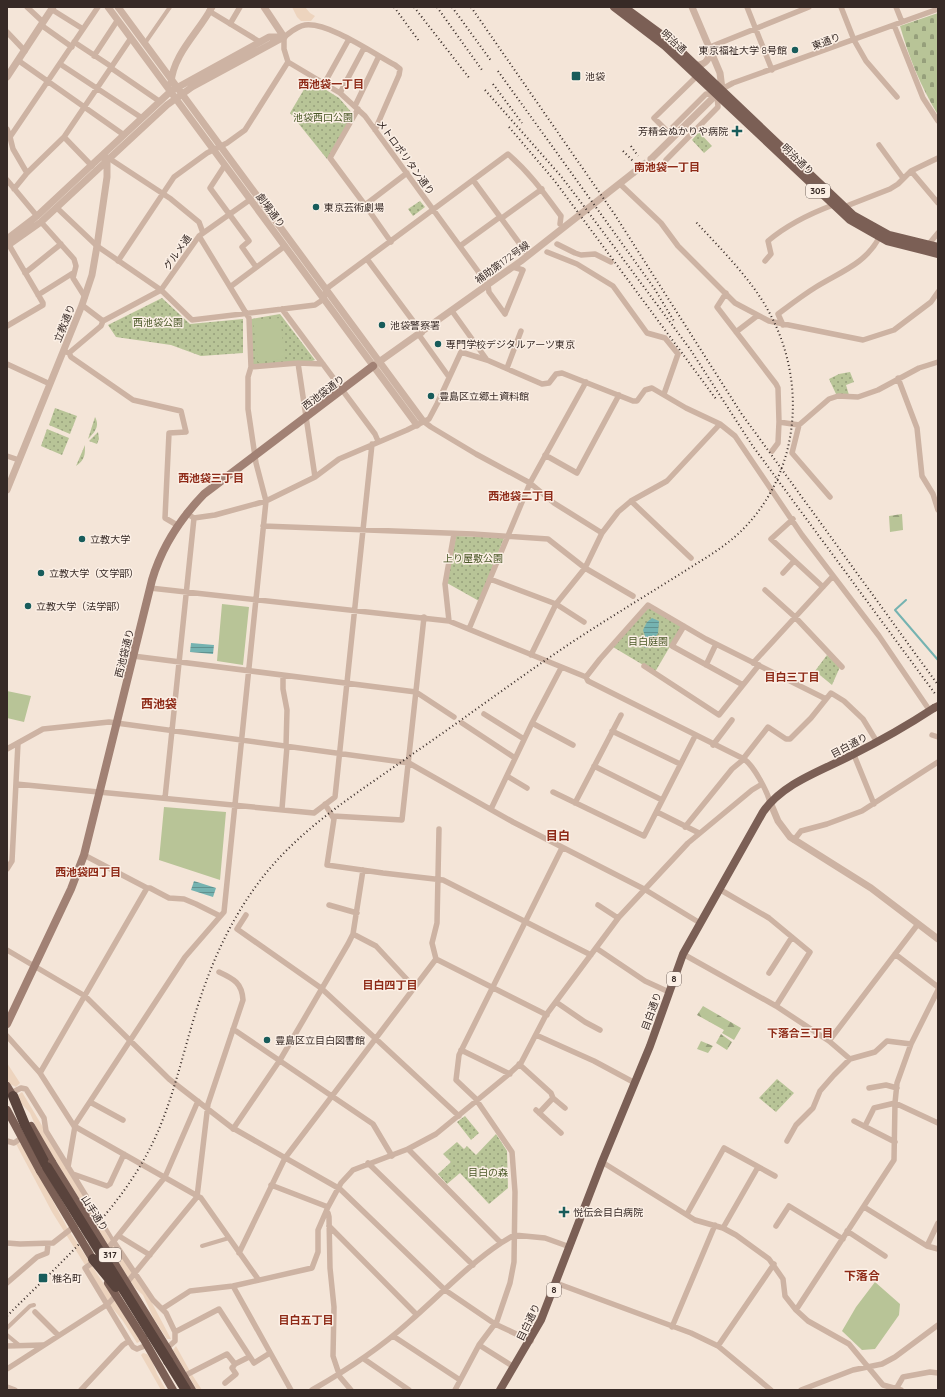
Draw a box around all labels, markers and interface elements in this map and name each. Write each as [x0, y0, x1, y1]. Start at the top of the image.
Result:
street label: 明治通 [658, 27, 689, 56]
street label: 東通り [810, 30, 843, 53]
place label: 東京福祉大学 8号館 [699, 44, 787, 57]
marker: 東京福祉大学 8号館 [790, 45, 800, 55]
marker: 池袋 [570, 70, 582, 82]
place label: 池袋 [585, 70, 605, 83]
district label: 西池袋一丁目 [298, 77, 364, 91]
park label: 池袋西口公園 [293, 111, 353, 124]
street label: メトロポリタン通り [374, 117, 437, 198]
place label: 芳精会ぬかりや病院 [638, 125, 728, 138]
marker: 芳精会ぬかりや病院 [731, 125, 743, 137]
street label: 明治通り [779, 141, 817, 178]
district label: 南池袋一丁目 [634, 160, 700, 174]
road number: 305 [806, 184, 830, 198]
street label: 劇場通り [253, 190, 288, 230]
place label: 東京芸術劇場 [324, 201, 384, 214]
marker: 東京芸術劇場 [311, 202, 321, 212]
street label: グルメ通 [161, 232, 194, 272]
street label: 補助第172号線 [472, 238, 532, 287]
street label: 立教通り [51, 302, 78, 344]
park label: 西池袋公園 [133, 316, 183, 329]
place label: 池袋警察署 [390, 319, 440, 332]
marker: 池袋警察署 [377, 320, 387, 330]
place label: 専門学校デジタルアーツ東京 [446, 338, 575, 351]
marker: 専門学校デジタルアーツ東京 [433, 339, 443, 349]
street label: 西池袋通り [299, 372, 347, 413]
place label: 豊島区立郷土資料館 [439, 390, 529, 403]
marker: 豊島区立郷土資料館 [426, 391, 436, 401]
district label: 西池袋三丁目 [178, 471, 244, 485]
district label: 西池袋二丁目 [488, 489, 554, 503]
place label: 立教大学 [90, 533, 130, 546]
marker: 立教大学 [77, 534, 87, 544]
park label: 上り屋敷公園 [443, 552, 503, 565]
place label: 立教大学（文学部） [49, 567, 139, 580]
marker: 立教大学（文学部） [36, 568, 46, 578]
place label: 立教大学（法学部） [36, 600, 126, 613]
marker: 立教大学（法学部） [23, 601, 33, 611]
street label: 西池袋通り [112, 627, 137, 679]
park label: 目白庭園 [628, 635, 668, 648]
district label: 目白三丁目 [765, 670, 820, 684]
district label: 西池袋 [141, 696, 177, 711]
street label: 目白通り [829, 730, 870, 761]
district label: 目白 [546, 828, 570, 843]
district label: 西池袋四丁目 [55, 865, 121, 879]
road number: 8 [667, 972, 681, 986]
district label: 目白四丁目 [363, 978, 418, 992]
street label: 目白通り [639, 990, 664, 1032]
district label: 下落合三丁目 [767, 1026, 833, 1040]
place label: 豊島区立目白図書館 [275, 1034, 365, 1047]
marker: 豊島区立目白図書館 [262, 1035, 272, 1045]
park label: 目白の森 [468, 1166, 508, 1179]
street label: 山手通り [78, 1193, 111, 1234]
marker: 悦伝会目白病院 [558, 1206, 570, 1218]
place label: 悦伝会目白病院 [573, 1206, 643, 1219]
road number: 317 [99, 1248, 121, 1262]
district label: 下落合 [844, 1268, 880, 1283]
marker: 椎名町 [37, 1272, 49, 1284]
place label: 椎名町 [52, 1272, 82, 1285]
road number: 8 [547, 1283, 561, 1297]
street label: 目白通り [514, 1301, 543, 1343]
district label: 目白五丁目 [279, 1313, 334, 1327]

